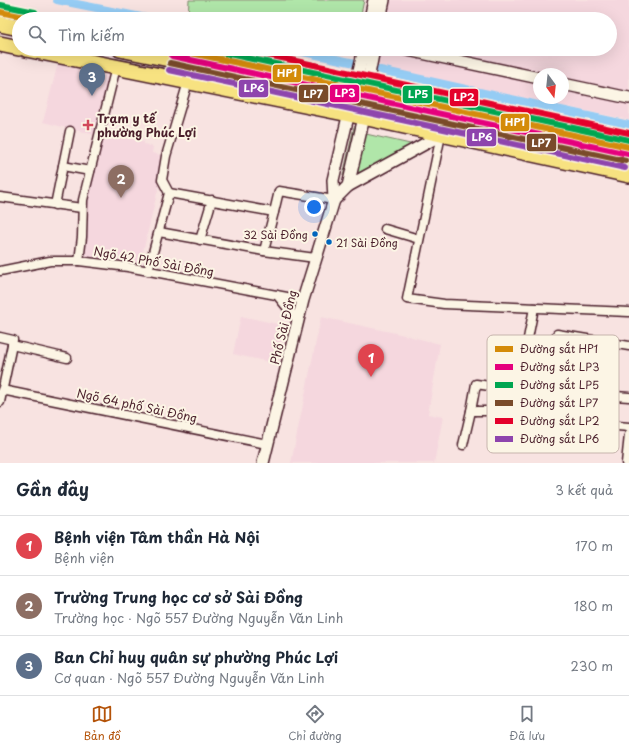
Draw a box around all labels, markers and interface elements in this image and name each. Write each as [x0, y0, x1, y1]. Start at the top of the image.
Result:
search box [12, 12, 617, 56]
icon: search [26, 23, 48, 45]
text: Tìm kiếm [58, 23, 125, 46]
pin: 3 [79, 63, 105, 96]
line badge: HP1 [272, 64, 302, 83]
text: HP1 [277, 64, 298, 81]
north arrow [533, 68, 569, 104]
line badge: LP6 [238, 79, 269, 98]
text: LP6 [244, 79, 265, 96]
line badge: LP7 [298, 84, 329, 103]
line badge: LP3 [329, 84, 360, 103]
text: LP3 [335, 84, 356, 101]
text: LP7 [303, 85, 324, 102]
line badge: LP5 [402, 85, 433, 104]
text: LP5 [408, 85, 428, 102]
line badge: LP2 [449, 88, 479, 107]
text: LP2 [453, 88, 475, 105]
place label: Trạm y tế phường Phúc Lợi [97, 109, 197, 141]
line badge: HP1 [500, 113, 530, 132]
text: HP1 [505, 113, 526, 130]
marker: Trạm y tế phường Phúc Lợi [82, 119, 94, 131]
line badge: LP6 [466, 128, 497, 147]
text: LP6 [472, 128, 493, 145]
line badge: LP7 [526, 133, 557, 152]
text: LP7 [531, 134, 552, 151]
pin: 2 [108, 165, 134, 198]
your location [304, 197, 324, 217]
place label: 32 Sài Đồng [243, 226, 308, 243]
marker: 32 Sài Đồng [310, 229, 320, 239]
place label: 21 Sài Đồng [336, 234, 398, 251]
marker: 21 Sài Đồng [324, 237, 334, 247]
street label: Ngõ 42 Phố Sài Đồng [92, 242, 216, 280]
street label: Phố Sài Đồng [265, 288, 301, 366]
legend [487, 335, 619, 453]
text: Đường sắt HP1 [520, 340, 598, 357]
pin: 1 [358, 344, 384, 377]
text: Đường sắt LP3 [520, 358, 599, 375]
text: Đường sắt LP5 [520, 376, 599, 393]
street label: Ngõ 64 phố Sài Đồng [75, 383, 199, 427]
text: Đường sắt LP7 [520, 394, 598, 411]
text: Đường sắt LP2 [520, 412, 600, 429]
text: Đường sắt LP6 [520, 430, 599, 447]
text: Gần đây [16, 476, 89, 502]
text: 3 kết quả [555, 480, 613, 499]
text: Bệnh viện Tâm thần Hà Nội [54, 525, 260, 548]
text: 1 [26, 536, 32, 555]
text: 170 m [575, 536, 613, 555]
text: Bệnh viện [54, 548, 114, 567]
text: Trường Trung học cơ sở Sài Đồng [54, 585, 303, 608]
text: 2 [24, 596, 34, 615]
text: 180 m [574, 596, 613, 615]
text: Trường học · Ngõ 557 Đường Nguyễn Văn Linh [54, 608, 343, 627]
text: Ban Chỉ huy quân sự phường Phúc Lợi [54, 645, 338, 668]
text: 3 [25, 656, 33, 675]
text: 230 m [571, 656, 613, 675]
text: Cơ quan · Ngõ 557 Đường Nguyễn Văn Linh [54, 668, 324, 687]
tab: Bản đồ [84, 703, 121, 744]
tab: Chỉ đường [288, 703, 342, 744]
tab: Đã lưu [509, 703, 545, 744]

